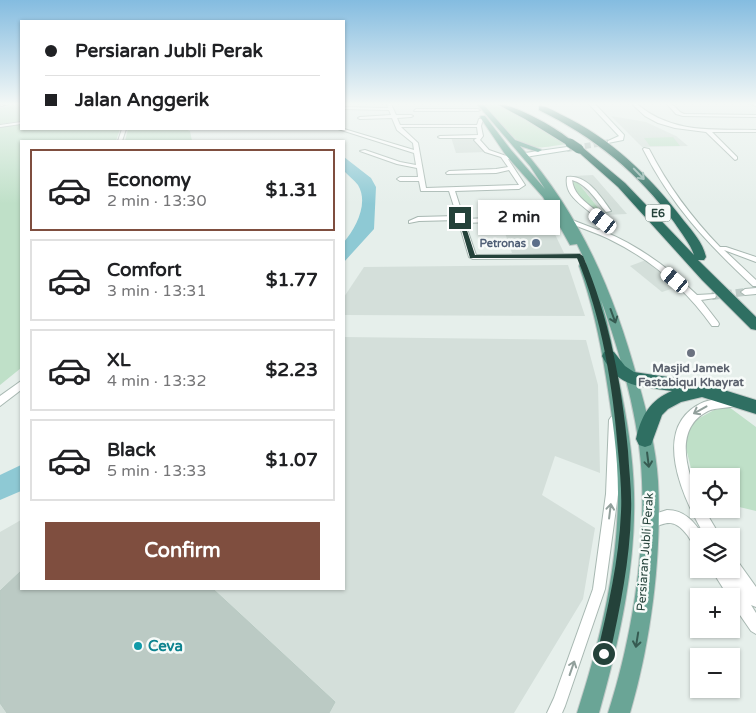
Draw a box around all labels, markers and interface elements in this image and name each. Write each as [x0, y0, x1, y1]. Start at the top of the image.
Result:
text: Persiaran Jubli Perak [75, 40, 263, 62]
text: Jalan Anggerik [75, 89, 209, 111]
icon: car [47, 168, 92, 213]
one-way arrow [633, 168, 645, 180]
text: Economy [107, 169, 191, 191]
text: $1.31 [266, 179, 318, 201]
text: 2 min · 13:30 [107, 191, 206, 211]
callout: 2 min [478, 200, 560, 236]
road number: E6 [646, 204, 670, 222]
car [586, 206, 619, 236]
route end [449, 207, 471, 229]
text: 2 min [498, 207, 540, 227]
place label: Petronas [479, 237, 527, 250]
marker: Petronas [530, 237, 542, 249]
icon: car [47, 258, 92, 303]
text: Comfort [107, 259, 181, 281]
car [658, 265, 691, 295]
text: $1.77 [266, 269, 318, 291]
text: 3 min · 13:31 [107, 281, 206, 301]
one-way arrow [609, 308, 618, 323]
marker: Masjid Jamek Fastabiqul Khayrat [685, 347, 697, 359]
icon: car [47, 348, 92, 393]
text: XL [107, 349, 131, 371]
text: $2.23 [266, 359, 318, 381]
place label: Masjid Jamek Fastabiqul Khayrat [638, 361, 744, 390]
text: 4 min · 13:32 [107, 371, 206, 391]
one-way arrow [692, 405, 707, 415]
icon: car [47, 438, 92, 483]
text: Black [107, 439, 156, 461]
text: $1.07 [266, 449, 318, 471]
one-way arrow [643, 452, 653, 468]
text: 5 min · 13:33 [107, 461, 206, 481]
map controls [690, 468, 740, 698]
button: locate [690, 468, 740, 518]
street label: Persiaran Jubli Perak [634, 492, 656, 612]
one-way arrow [605, 503, 615, 519]
button: Confirm [45, 522, 320, 580]
button: layers [690, 528, 740, 578]
button: + [690, 588, 740, 638]
one-way arrow [632, 632, 642, 648]
place label: Ceva [148, 637, 183, 655]
marker: Ceva [132, 640, 144, 652]
route start [593, 643, 615, 665]
button: − [690, 648, 740, 698]
one-way arrow [568, 660, 577, 676]

